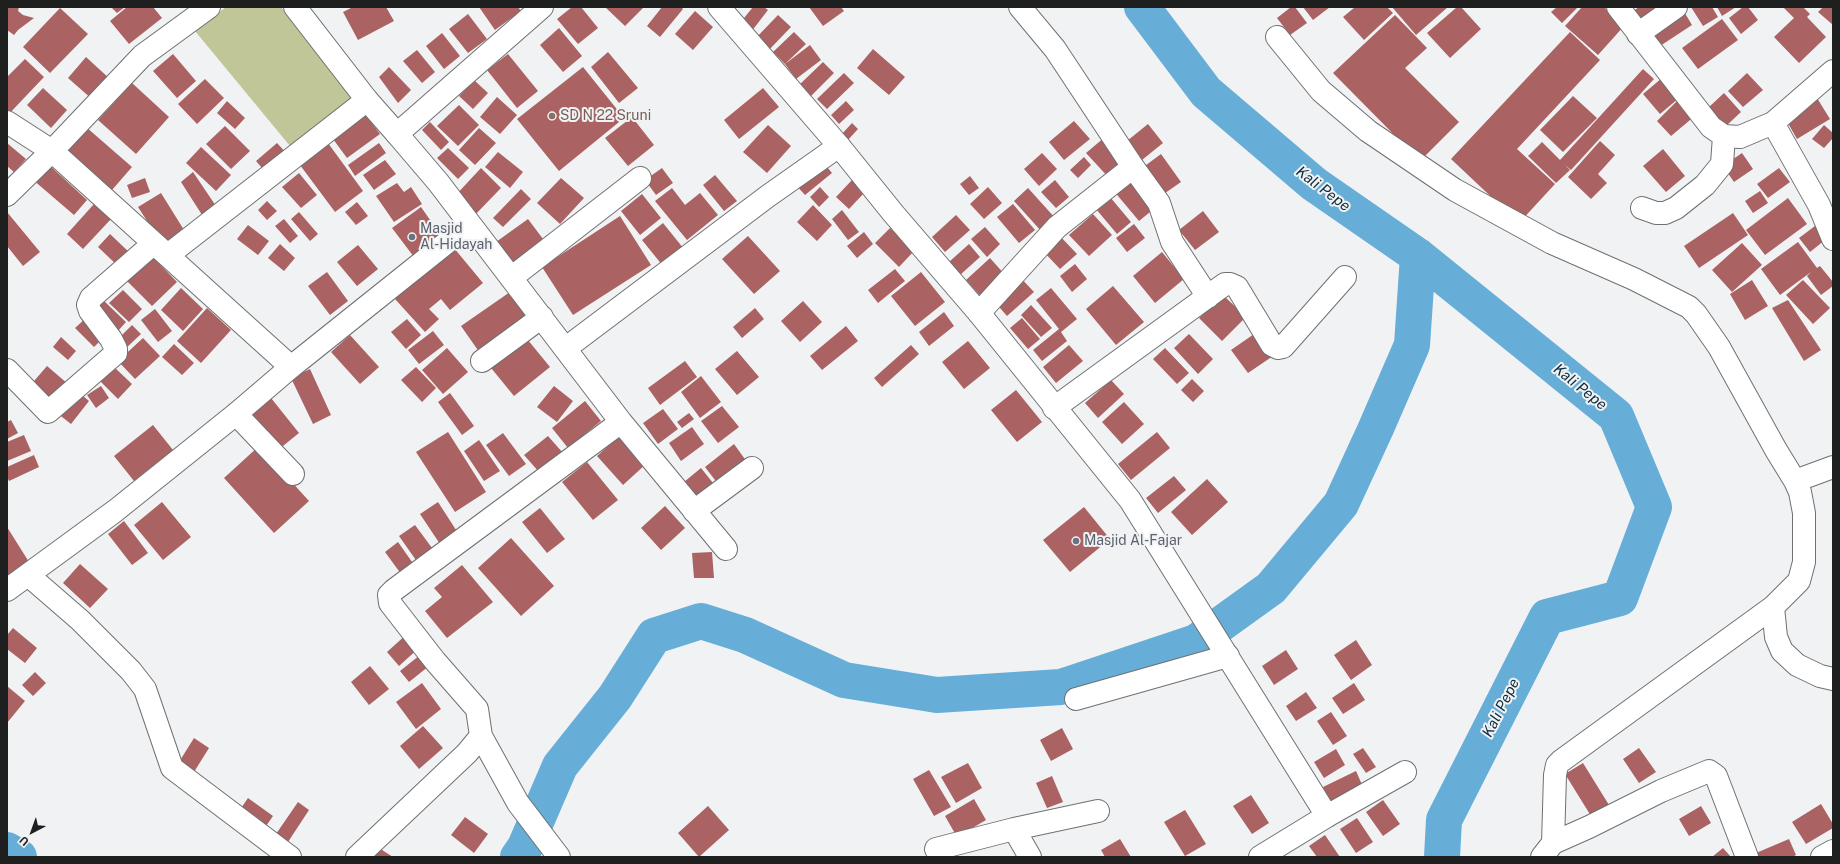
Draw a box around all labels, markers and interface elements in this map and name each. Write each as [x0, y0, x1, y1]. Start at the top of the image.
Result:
place label: SD N 22 Sruni [560, 108, 651, 124]
marker: SD N 22 Sruni [547, 111, 557, 121]
water label: Kali Pepe [1292, 163, 1354, 215]
place label: Masjid Al-Hidayah [420, 221, 492, 254]
marker: Masjid Al-Hidayah [407, 232, 417, 242]
water label: Kali Pepe [1550, 360, 1610, 414]
place label: Masjid Al-Fajar [1084, 533, 1182, 549]
marker: Masjid Al-Fajar [1071, 536, 1081, 546]
water label: Kali Pepe [1479, 676, 1523, 740]
north arrow [12, 812, 52, 852]
text: U [17, 834, 31, 848]

